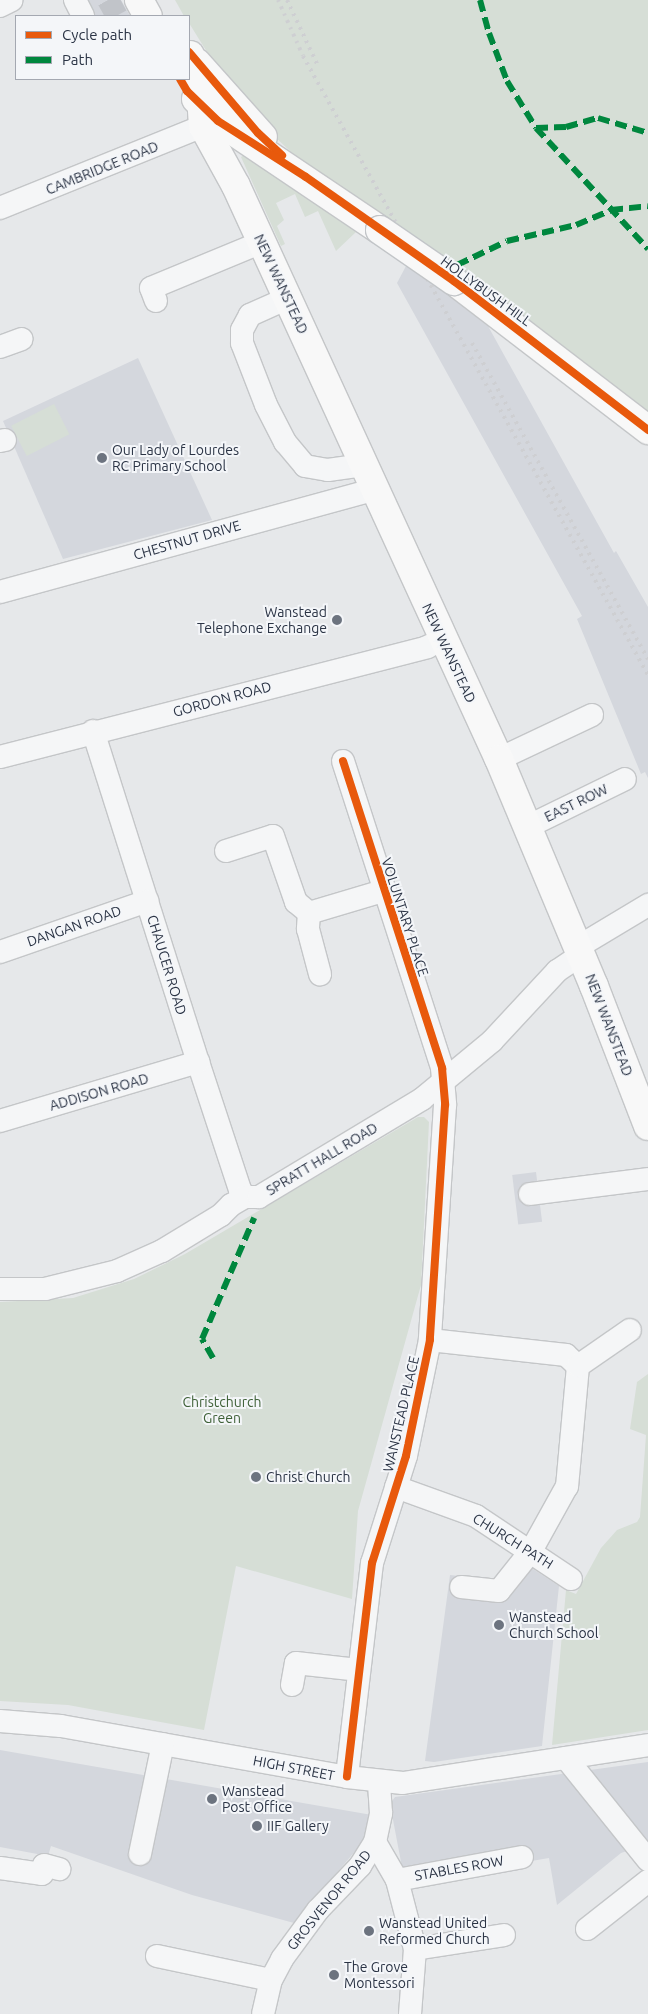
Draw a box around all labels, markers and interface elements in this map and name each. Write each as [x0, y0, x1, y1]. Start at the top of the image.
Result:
legend [15, 15, 190, 80]
text: Cycle path [62, 26, 132, 43]
text: Path [62, 51, 93, 68]
street label: CAMBRIDGE ROAD [43, 138, 161, 198]
street label: NEW WANSTEAD [251, 232, 311, 336]
street label: HOLLYBUSH HILL [437, 252, 535, 330]
place label: Our Lady of Lourdes RC Primary School [112, 442, 239, 474]
marker: Our Lady of Lourdes RC Primary School [96, 452, 108, 464]
street label: CHESTNUT DRIVE [131, 517, 243, 563]
street label: NEW WANSTEAD [419, 601, 479, 705]
place label: Wanstead Telephone Exchange [197, 604, 327, 636]
marker: Wanstead Telephone Exchange [331, 614, 343, 626]
street label: GORDON ROAD [171, 678, 273, 720]
street label: EAST ROW [542, 781, 610, 825]
street label: VOLUNTARY PLACE [378, 856, 432, 978]
street label: DANGAN ROAD [25, 902, 123, 950]
street label: CHAUCER ROAD [144, 913, 190, 1017]
street label: NEW WANSTEAD [582, 972, 636, 1078]
street label: ADDISON ROAD [48, 1070, 150, 1114]
street label: SPRATT HALL ROAD [263, 1119, 381, 1199]
street label: WANSTEAD PLACE [379, 1354, 423, 1474]
park label: Christchurch Green [182, 1394, 262, 1426]
place label: Christ Church [266, 1469, 350, 1485]
marker: Christ Church [250, 1471, 262, 1483]
street label: CHURCH PATH [470, 1510, 556, 1572]
place label: Wanstead Church School [509, 1609, 598, 1641]
marker: Wanstead Church School [493, 1619, 505, 1631]
street label: HIGH STREET [252, 1752, 336, 1784]
place label: Wanstead Post Office [222, 1783, 292, 1815]
marker: Wanstead Post Office [206, 1793, 218, 1805]
place label: IIF Gallery [267, 1818, 329, 1834]
marker: IIF Gallery [251, 1820, 263, 1832]
street label: GROSVENOR ROAD [283, 1846, 375, 1954]
street label: STABLES ROW [413, 1852, 505, 1884]
place label: Wanstead United Reformed Church [379, 1915, 490, 1948]
marker: Wanstead United Reformed Church [363, 1925, 375, 1937]
place label: The Grove Montessori [344, 1959, 415, 1991]
marker: The Grove Montessori [328, 1969, 340, 1981]

